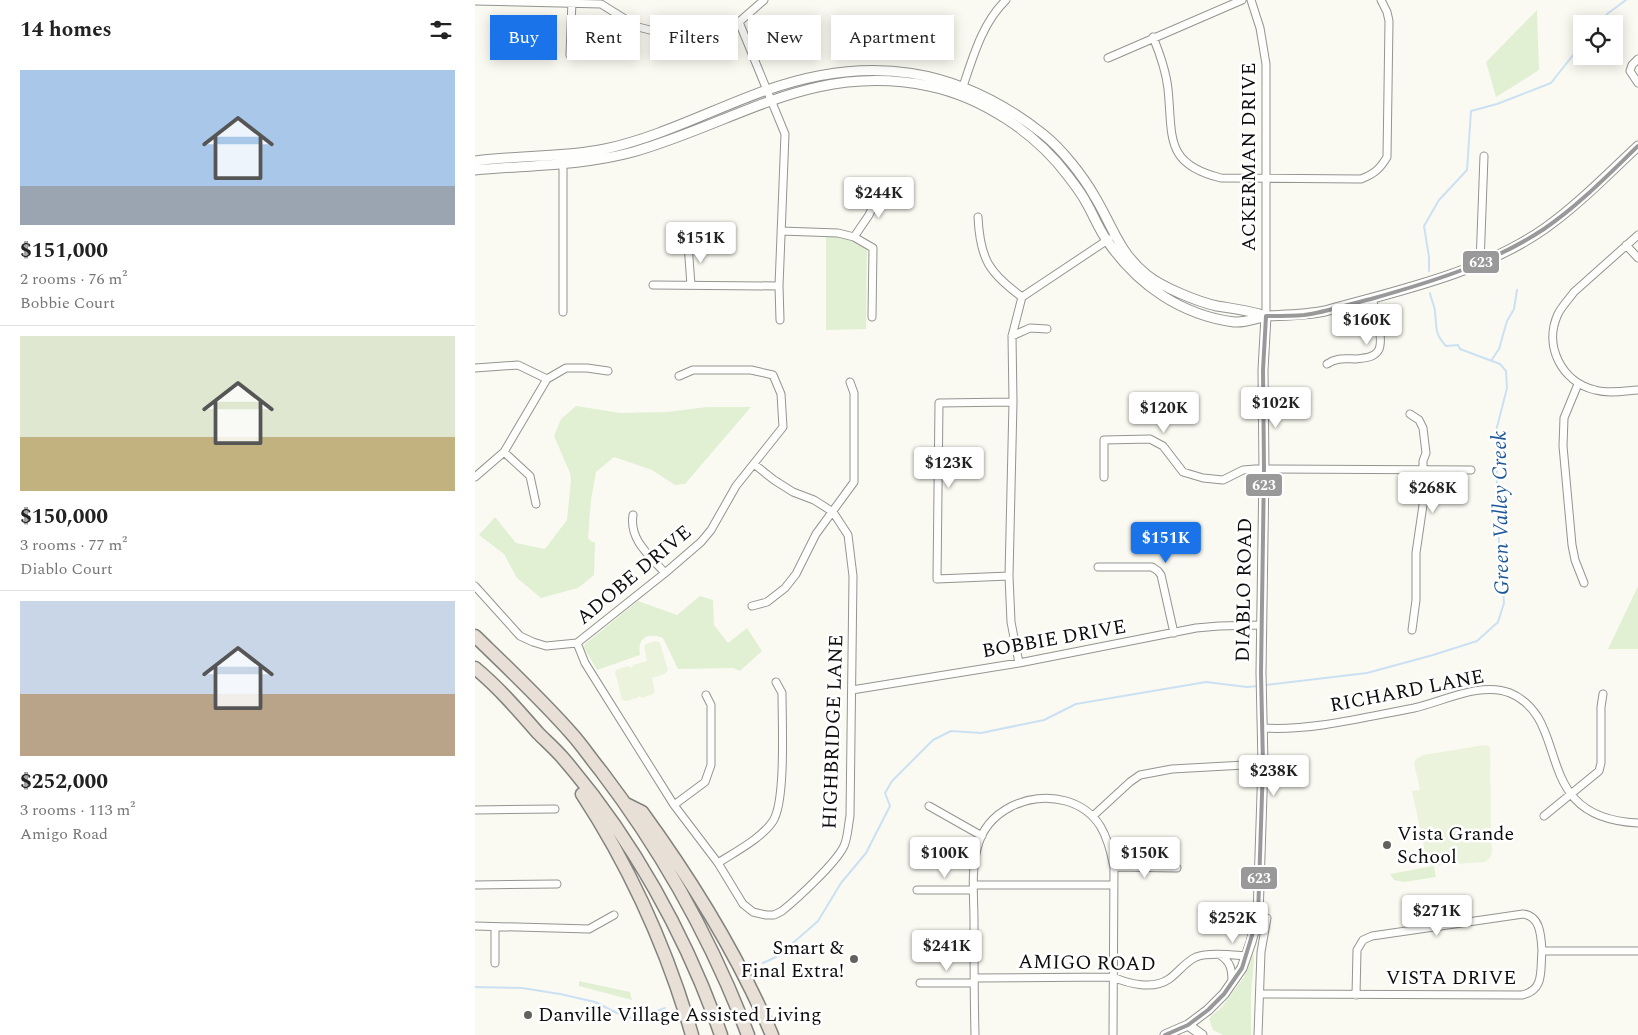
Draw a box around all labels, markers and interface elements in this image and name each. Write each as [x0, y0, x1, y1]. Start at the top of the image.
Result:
text: 14 homes [20, 14, 112, 46]
chip: Buy [490, 15, 557, 60]
chip: Rent [567, 15, 640, 60]
chip: Filters [650, 15, 738, 60]
chip: New [748, 15, 821, 60]
chip: Apartment [831, 15, 954, 60]
map controls [1573, 15, 1623, 65]
button: locate [1573, 15, 1623, 65]
icon: filters [427, 16, 455, 44]
street label: ACKERMAN DRIVE [1234, 62, 1264, 252]
icon: home [193, 103, 283, 193]
pin: $244K [844, 176, 914, 219]
text: $244K [855, 181, 903, 205]
pin: $151K [666, 222, 736, 264]
text: $151K [677, 226, 725, 250]
text: $151,000 [20, 235, 108, 267]
line badge: 623 [1462, 250, 1500, 274]
text: 623 [1469, 252, 1493, 273]
text: 2 rooms · 76 m² [20, 267, 127, 291]
text: Bobbie Court [20, 291, 115, 315]
pin: $160K [1332, 304, 1402, 346]
text: $160K [1343, 308, 1391, 332]
icon: home [193, 368, 283, 458]
pin: $102K [1241, 386, 1311, 429]
text: $102K [1252, 391, 1300, 415]
pin: $120K [1129, 392, 1199, 434]
text: $120K [1140, 396, 1188, 420]
water label: Green Valley Creek [1484, 430, 1518, 595]
pin: $123K [914, 446, 984, 489]
text: $123K [925, 451, 973, 475]
pin: $268K [1398, 472, 1468, 514]
line badge: 623 [1245, 473, 1283, 497]
text: 623 [1252, 475, 1276, 496]
text: $268K [1409, 476, 1457, 500]
text: $150,000 [20, 501, 108, 533]
street label: DIABLO ROAD [1228, 517, 1260, 663]
street label: ADOBE DRIVE [570, 518, 698, 632]
pin: $151K [1131, 522, 1201, 564]
text: $151K [1142, 526, 1190, 550]
text: 3 rooms · 77 m² [20, 533, 127, 557]
text: Diablo Court [20, 557, 113, 581]
street label: BOBBIE DRIVE [980, 612, 1128, 666]
icon: home [193, 633, 283, 723]
street label: HIGHBRIDGE LANE [815, 634, 851, 830]
street label: RICHARD LANE [1327, 661, 1487, 721]
pin: $238K [1239, 754, 1309, 797]
text: $238K [1250, 759, 1298, 783]
text: $252,000 [20, 766, 108, 798]
text: 3 rooms · 113 m² [20, 798, 135, 822]
place label: Vista Grande School [1397, 819, 1514, 872]
text: Amigo Road [20, 822, 108, 846]
pin: $100K [910, 836, 980, 879]
pin: $150K [1110, 836, 1180, 879]
marker: Vista Grande School [1381, 839, 1393, 851]
text: $100K [921, 841, 969, 865]
text: $150K [1121, 841, 1169, 865]
line badge: 623 [1240, 866, 1278, 890]
text: 623 [1247, 868, 1271, 889]
pin: $271K [1402, 894, 1472, 937]
text: $271K [1413, 899, 1461, 923]
pin: $252K [1198, 902, 1268, 944]
text: $252K [1209, 906, 1257, 930]
pin: $241K [912, 930, 982, 972]
place label: Smart & Final Extra! [740, 933, 844, 986]
text: $241K [923, 934, 971, 958]
street label: AMIGO ROAD [1018, 947, 1156, 979]
marker: Smart & Final Extra! [848, 953, 860, 965]
street label: VISTA DRIVE [1386, 963, 1516, 993]
place label: Danville Village Assisted Living [538, 1000, 822, 1030]
marker: Danville Village Assisted Living [522, 1009, 534, 1021]

